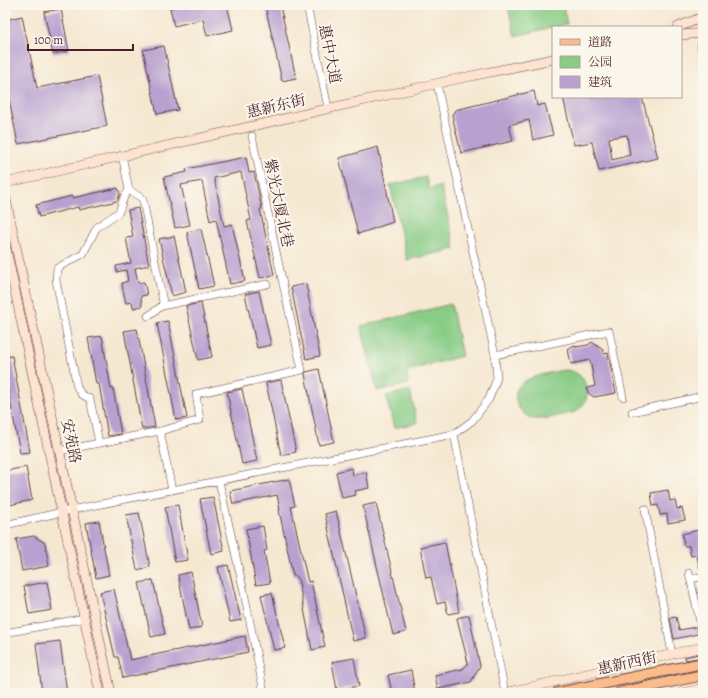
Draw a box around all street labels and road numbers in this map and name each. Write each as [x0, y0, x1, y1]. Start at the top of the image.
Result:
street label: 惠中大道 [314, 23, 346, 85]
street label: 惠新东街 [245, 90, 307, 122]
street label: 紫光大厦北巷 [260, 157, 298, 249]
street label: 安苑路 [57, 417, 85, 465]
street label: 惠新西街 [596, 647, 658, 679]

